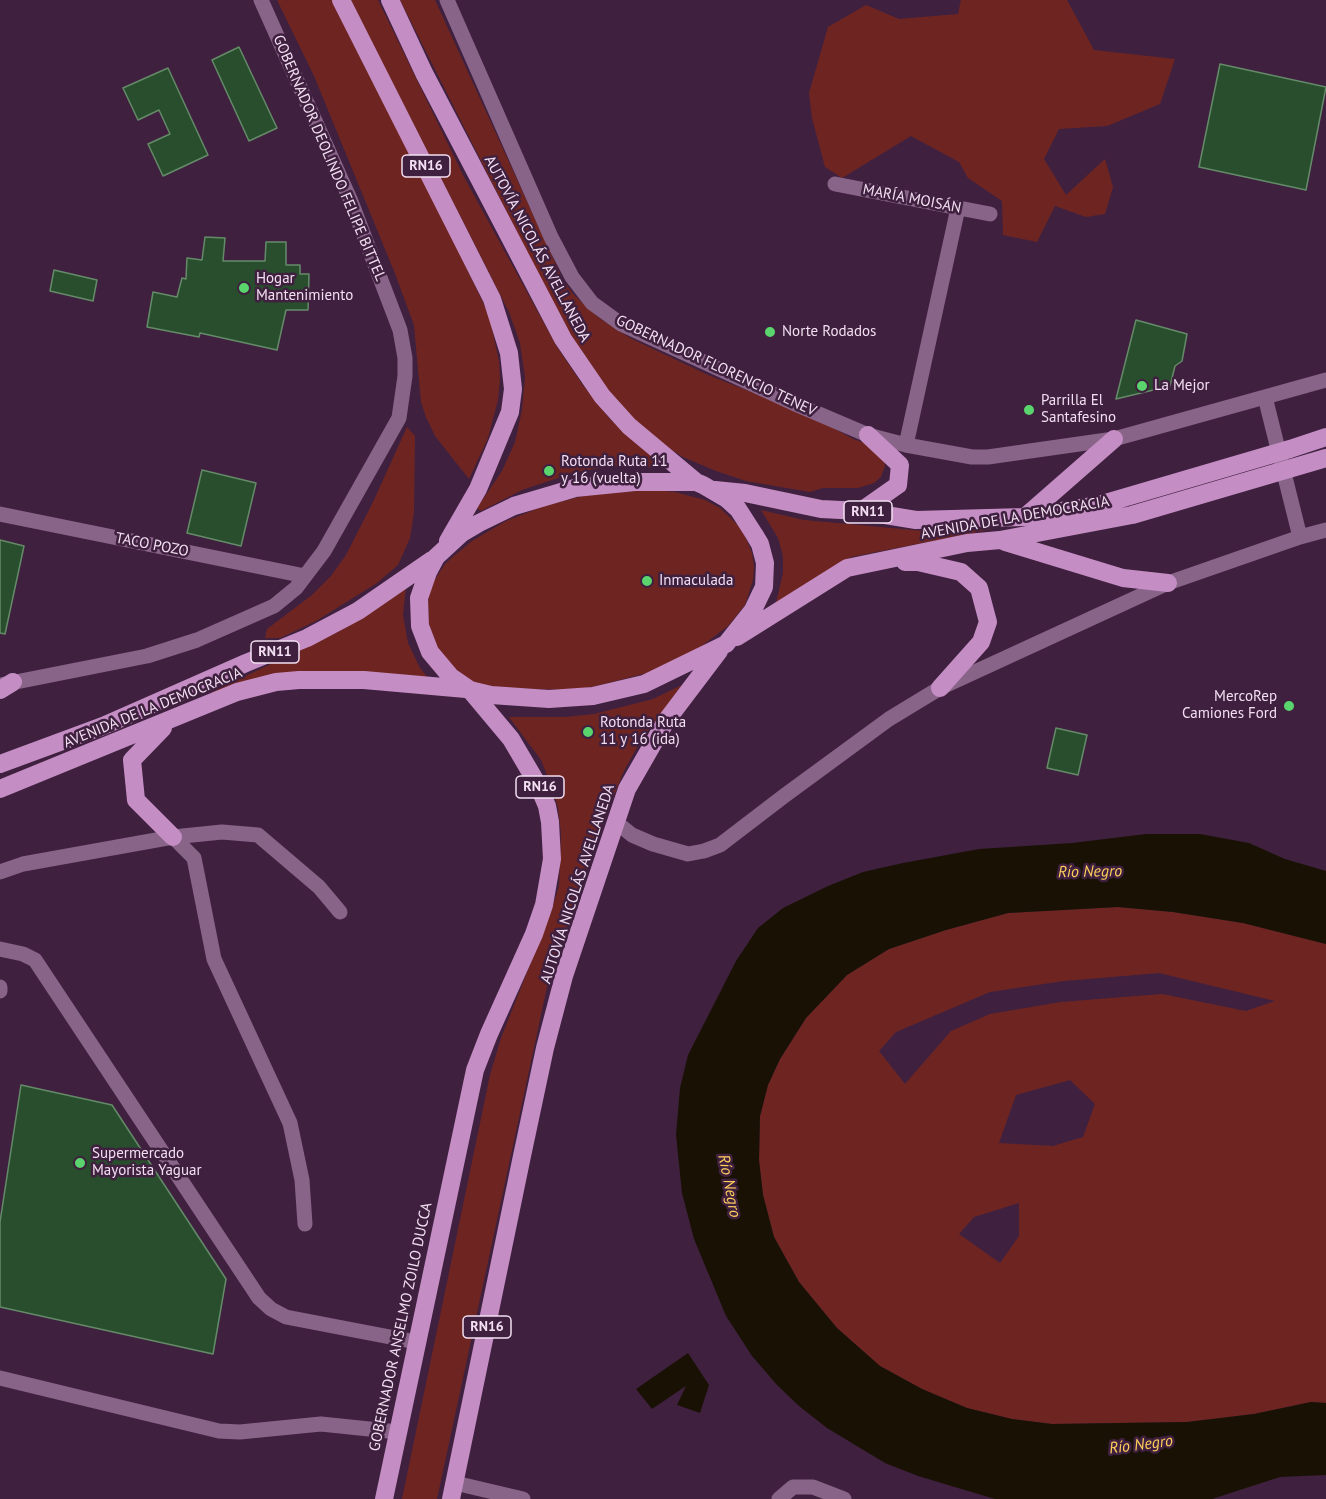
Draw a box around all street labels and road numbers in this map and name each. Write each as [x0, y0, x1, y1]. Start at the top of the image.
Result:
street label: GOBERNADOR DEOLINDO FELIPE BITTEL [269, 32, 389, 284]
street label: AUTOVÍA NICOLÁS AVELLANEDA [480, 153, 594, 345]
road number: RN16 [402, 155, 450, 177]
street label: MARÍA MOISÁN [861, 181, 963, 217]
street label: GOBERNADOR FLORENCIO TENEV [613, 312, 819, 420]
street label: AVENIDA DE LA DEMOCRACIA [919, 493, 1111, 543]
road number: RN11 [844, 501, 892, 523]
street label: TACO POZO [114, 529, 190, 561]
road number: RN11 [251, 641, 299, 663]
street label: AVENIDA DE LA DEMOCRACIA [61, 664, 245, 752]
road number: RN16 [516, 776, 564, 798]
street label: AUTOVÍA NICOLÁS AVELLANEDA [537, 782, 619, 986]
street label: GOBERNADOR ANSELMO ZOILO DUCCA [366, 1201, 436, 1453]
road number: RN16 [463, 1316, 511, 1338]

